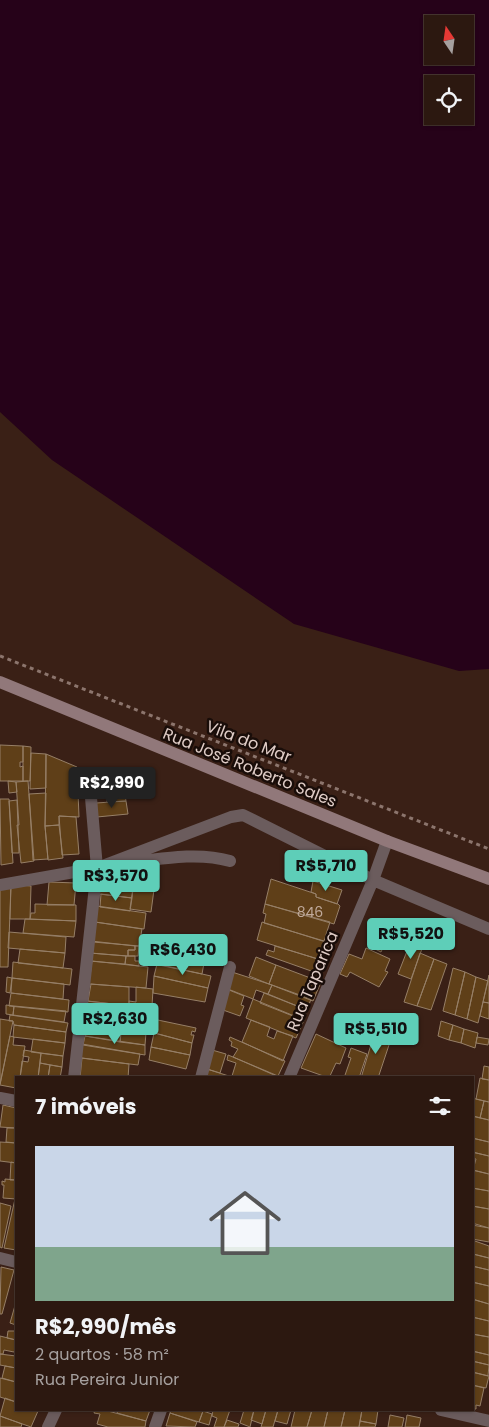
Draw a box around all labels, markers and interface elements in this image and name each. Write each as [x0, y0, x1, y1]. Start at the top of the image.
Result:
north arrow [424, 15, 474, 65]
map controls [424, 15, 474, 125]
button: locate [424, 75, 474, 125]
street label: Vila do Mar [203, 715, 295, 768]
street label: Rua José Roberto Sales [159, 722, 340, 813]
pin: R$2,990 [66, 766, 158, 809]
text: R$2,990 [80, 771, 144, 794]
pin: R$5,710 [280, 850, 372, 892]
text: R$5,710 [296, 854, 356, 877]
pin: R$3,570 [70, 860, 162, 902]
text: R$3,570 [84, 864, 148, 887]
house number: 846 [297, 902, 323, 922]
pin: R$5,520 [365, 918, 457, 960]
text: R$5,520 [378, 922, 444, 945]
street label: Rua Taparica [281, 928, 344, 1035]
pin: R$6,430 [137, 934, 229, 976]
text: R$6,430 [150, 938, 216, 961]
pin: R$2,630 [69, 1002, 161, 1045]
text: R$2,630 [83, 1007, 148, 1030]
pin: R$5,510 [330, 1012, 422, 1055]
text: R$5,510 [345, 1017, 407, 1040]
text: 7 imóveis [35, 1092, 137, 1121]
icon: filters [426, 1092, 454, 1120]
icon: home [200, 1178, 290, 1268]
text: R$2,990/mês [35, 1312, 176, 1341]
text: 2 quartos · 58 m² [35, 1343, 169, 1366]
text: Rua Pereira Junior [35, 1368, 179, 1391]

